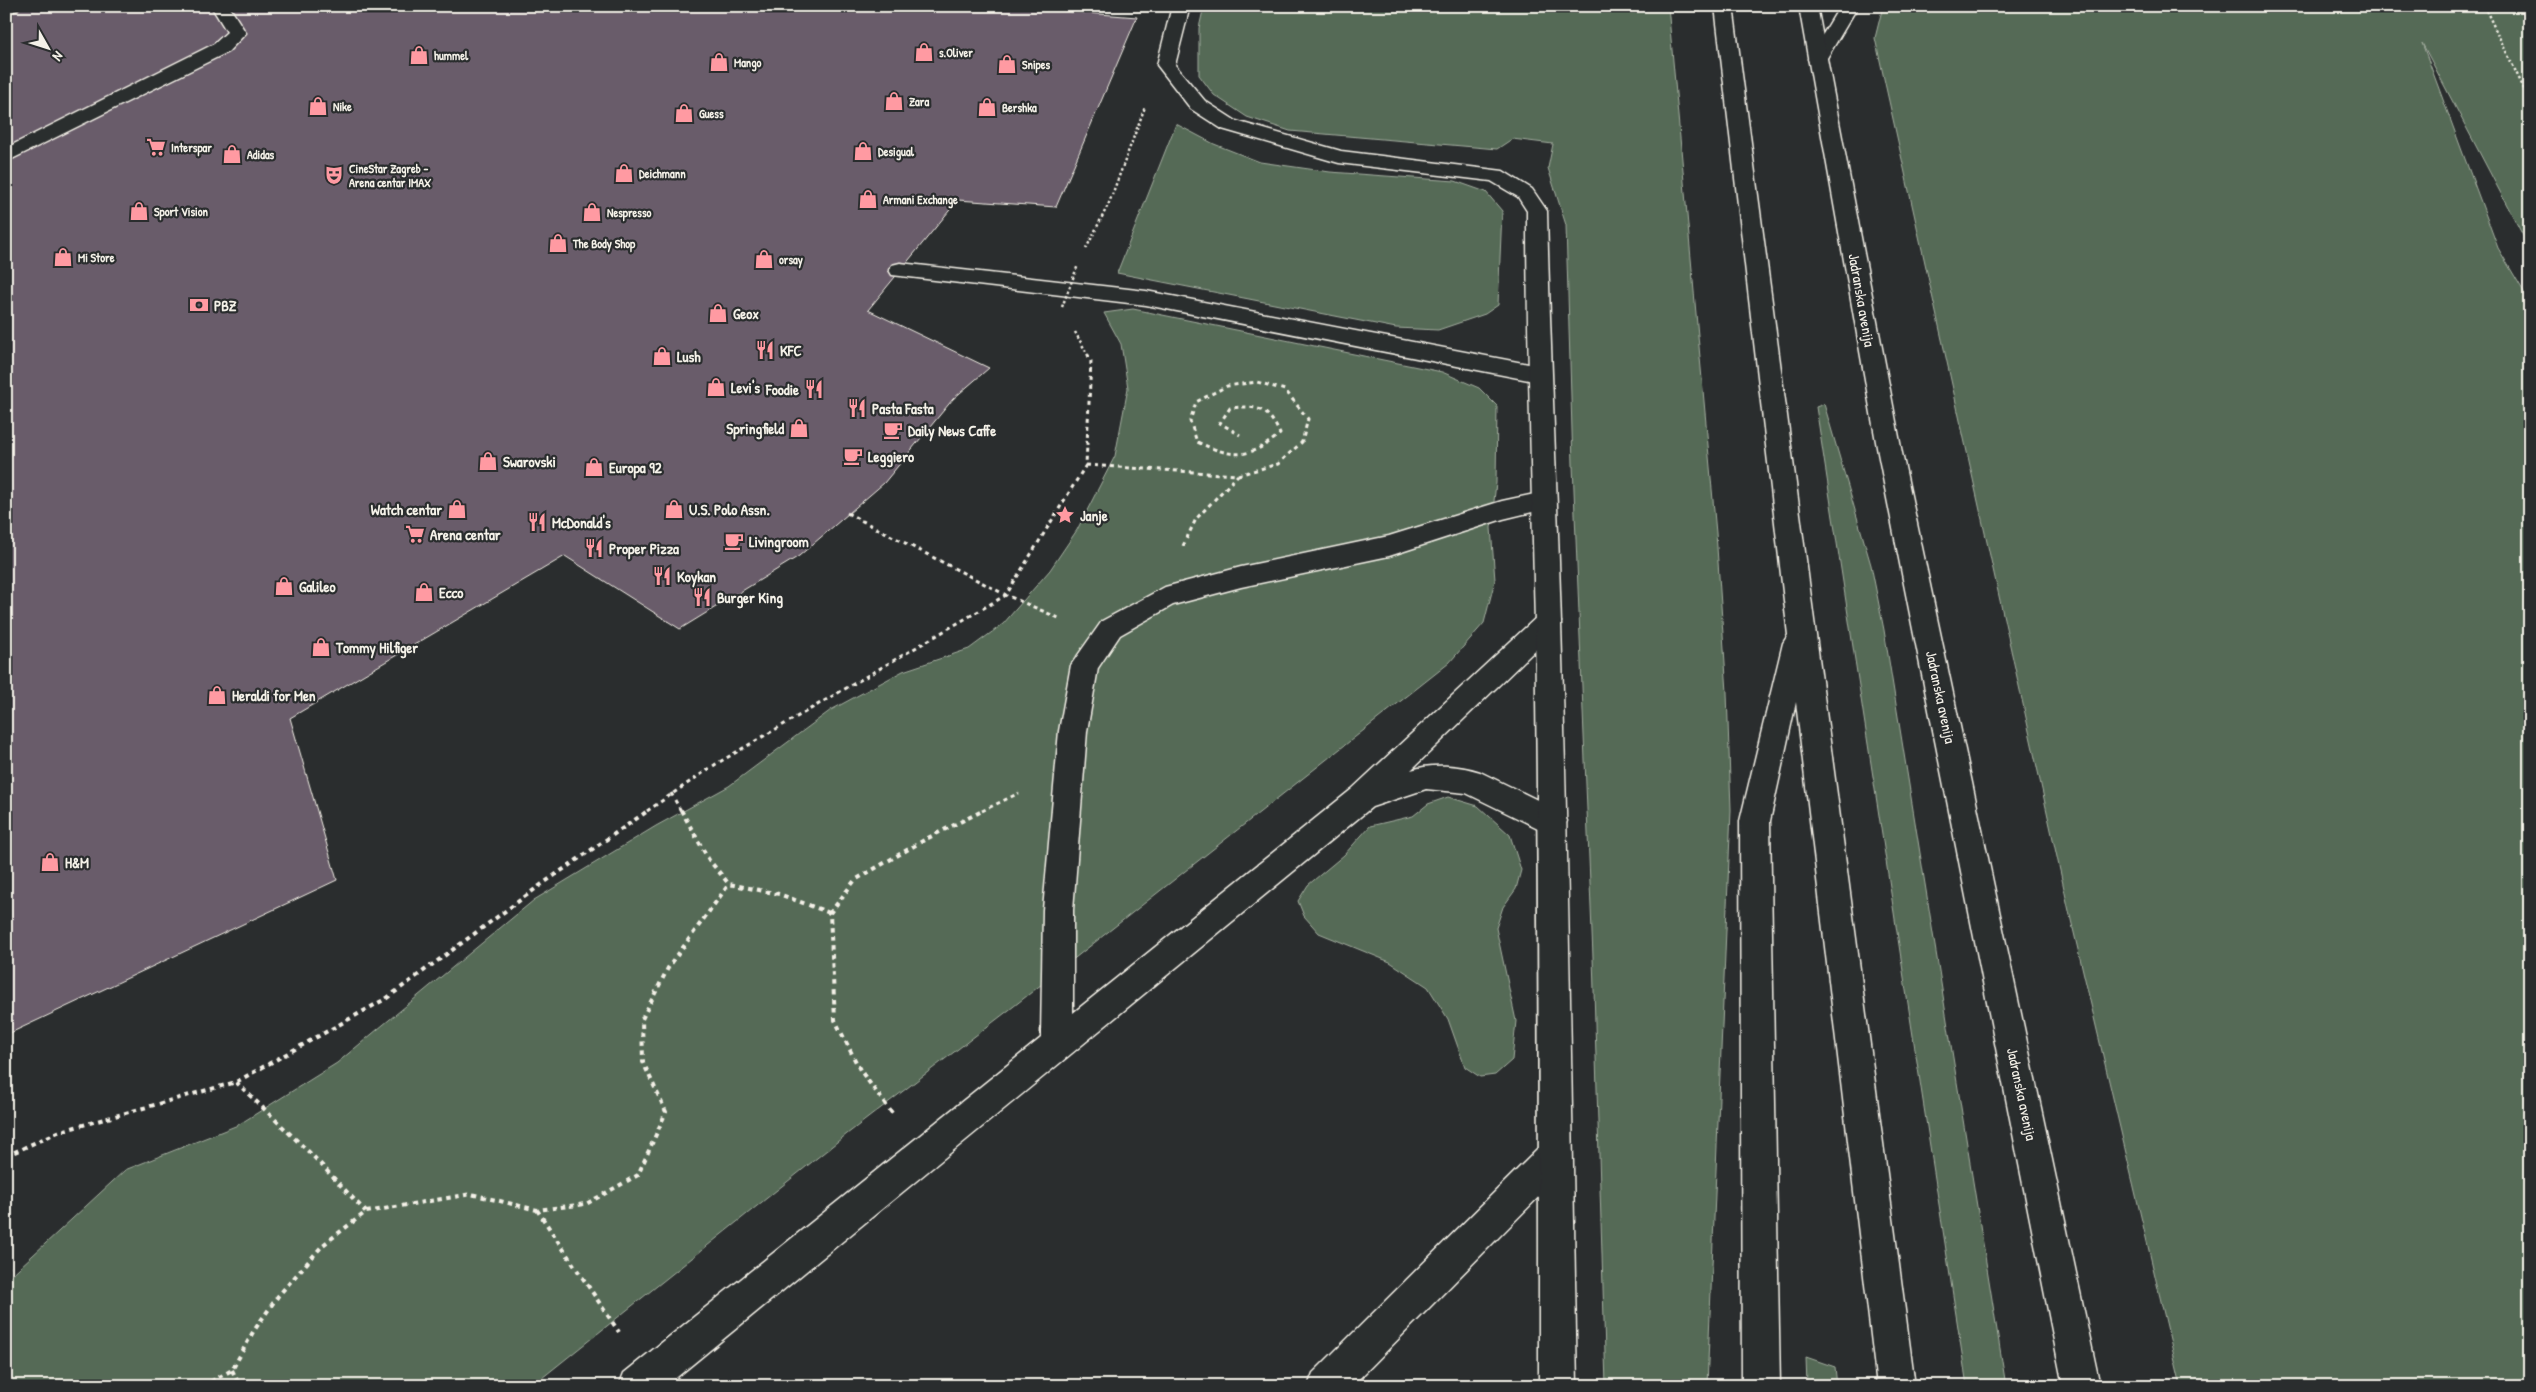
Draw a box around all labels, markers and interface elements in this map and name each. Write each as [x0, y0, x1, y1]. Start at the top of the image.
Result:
north arrow [22, 22, 72, 72]
shop icon: s.Oliver [913, 41, 935, 63]
shop icon: hummel [408, 44, 430, 66]
place label: s.Oliver [939, 44, 973, 61]
place label: hummel [434, 47, 469, 64]
text: N [48, 48, 68, 66]
shop icon: Mango [708, 51, 730, 73]
shop icon: Snipes [996, 53, 1018, 75]
place label: Mango [734, 54, 762, 72]
place label: Snipes [1022, 56, 1051, 74]
shop icon: Zara [883, 90, 905, 112]
place label: Zara [909, 93, 929, 110]
shop icon: Nike [307, 95, 329, 117]
shop icon: Bershka [976, 96, 998, 118]
place label: Nike [333, 98, 352, 115]
place label: Bershka [1002, 99, 1037, 116]
shop icon: Guess [673, 102, 695, 124]
place label: Guess [699, 105, 724, 122]
supermarket icon: Interspar [145, 136, 167, 158]
place label: Interspar [171, 139, 212, 157]
shop icon: Desigual [852, 140, 874, 162]
shop icon: Adidas [221, 143, 243, 165]
place label: Desigual [878, 143, 915, 161]
place label: Adidas [247, 146, 275, 163]
place label: CineStar Zagreb - Arena centar IMAX [349, 160, 432, 191]
shop icon: Deichmann [613, 162, 635, 184]
theatre icon: CineStar Zagreb - Arena centar IMAX [323, 164, 345, 186]
place label: Deichmann [639, 165, 686, 182]
shop icon: Armani Exchange [857, 188, 879, 210]
place label: Armani Exchange [883, 191, 958, 209]
shop icon: Sport Vision [128, 200, 150, 222]
shop icon: Nespresso [581, 201, 603, 223]
place label: Sport Vision [154, 203, 209, 221]
place label: Nespresso [607, 204, 652, 222]
shop icon: The Body Shop [547, 232, 569, 254]
place label: The Body Shop [572, 235, 636, 253]
shop icon: Mi Store [52, 246, 74, 268]
shop icon: orsay [753, 248, 775, 270]
place label: Mi Store [78, 249, 115, 266]
place label: orsay [779, 251, 803, 269]
street label: Jadranska avenija [1843, 252, 1881, 348]
bank icon: PBZ [188, 294, 210, 316]
place label: PBZ [214, 295, 237, 316]
shop icon: Geox [707, 302, 729, 324]
place label: Geox [733, 303, 759, 324]
restaurant icon: KFC [754, 339, 776, 361]
place label: KFC [780, 340, 802, 361]
shop icon: Lush [651, 345, 673, 367]
place label: Lush [677, 346, 701, 367]
shop icon: Levi's [705, 376, 727, 398]
place label: Levi's [731, 377, 760, 398]
restaurant icon: Foodie [803, 378, 825, 400]
place label: Foodie [765, 379, 799, 400]
restaurant icon: Pasta Fasta [846, 397, 868, 419]
place label: Pasta Fasta [872, 398, 934, 419]
shop icon: Springfield [788, 417, 810, 439]
place label: Springfield [726, 418, 784, 440]
cafe icon: Daily News Caffe [882, 419, 904, 441]
place label: Daily News Caffe [908, 420, 996, 442]
cafe icon: Leggiero [842, 445, 864, 467]
place label: Leggiero [868, 446, 914, 468]
shop icon: Swarovski [477, 450, 499, 472]
place label: Swarovski [503, 451, 556, 472]
shop icon: Europa 92 [583, 456, 605, 478]
place label: Europa 92 [609, 457, 663, 479]
shop icon: Watch centar [446, 498, 468, 520]
shop icon: U.S. Polo Assn. [663, 498, 685, 520]
place label: Watch centar [371, 499, 442, 520]
place label: U.S. Polo Assn. [689, 499, 770, 520]
place icon: Janje [1054, 504, 1076, 526]
place label: Janje [1080, 505, 1108, 526]
restaurant icon: McDonald's [526, 511, 548, 533]
place label: McDonald's [552, 512, 611, 533]
supermarket icon: Arena centar [404, 523, 426, 545]
place label: Arena centar [430, 524, 501, 545]
cafe icon: Livingroom [723, 530, 745, 552]
place label: Livingroom [749, 531, 809, 553]
restaurant icon: Proper Pizza [583, 537, 605, 559]
place label: Proper Pizza [609, 538, 679, 560]
restaurant icon: Koykan [651, 565, 673, 587]
place label: Koykan [677, 566, 716, 588]
shop icon: Galileo [273, 575, 295, 597]
place label: Galileo [299, 576, 335, 597]
shop icon: Ecco [413, 581, 435, 603]
place label: Ecco [439, 582, 463, 603]
restaurant icon: Burger King [691, 586, 713, 608]
place label: Burger King [717, 587, 783, 609]
shop icon: Tommy Hilfiger [310, 636, 332, 658]
place label: Tommy Hilfiger [335, 637, 418, 659]
street label: Jadranska avenija [1921, 649, 1961, 745]
shop icon: Heraldi for Men [206, 684, 228, 706]
place label: Heraldi for Men [232, 685, 316, 706]
shop icon: H&M [39, 851, 61, 873]
place label: H&M [65, 852, 89, 873]
street label: Jadranska avenija [2002, 1046, 2042, 1142]

